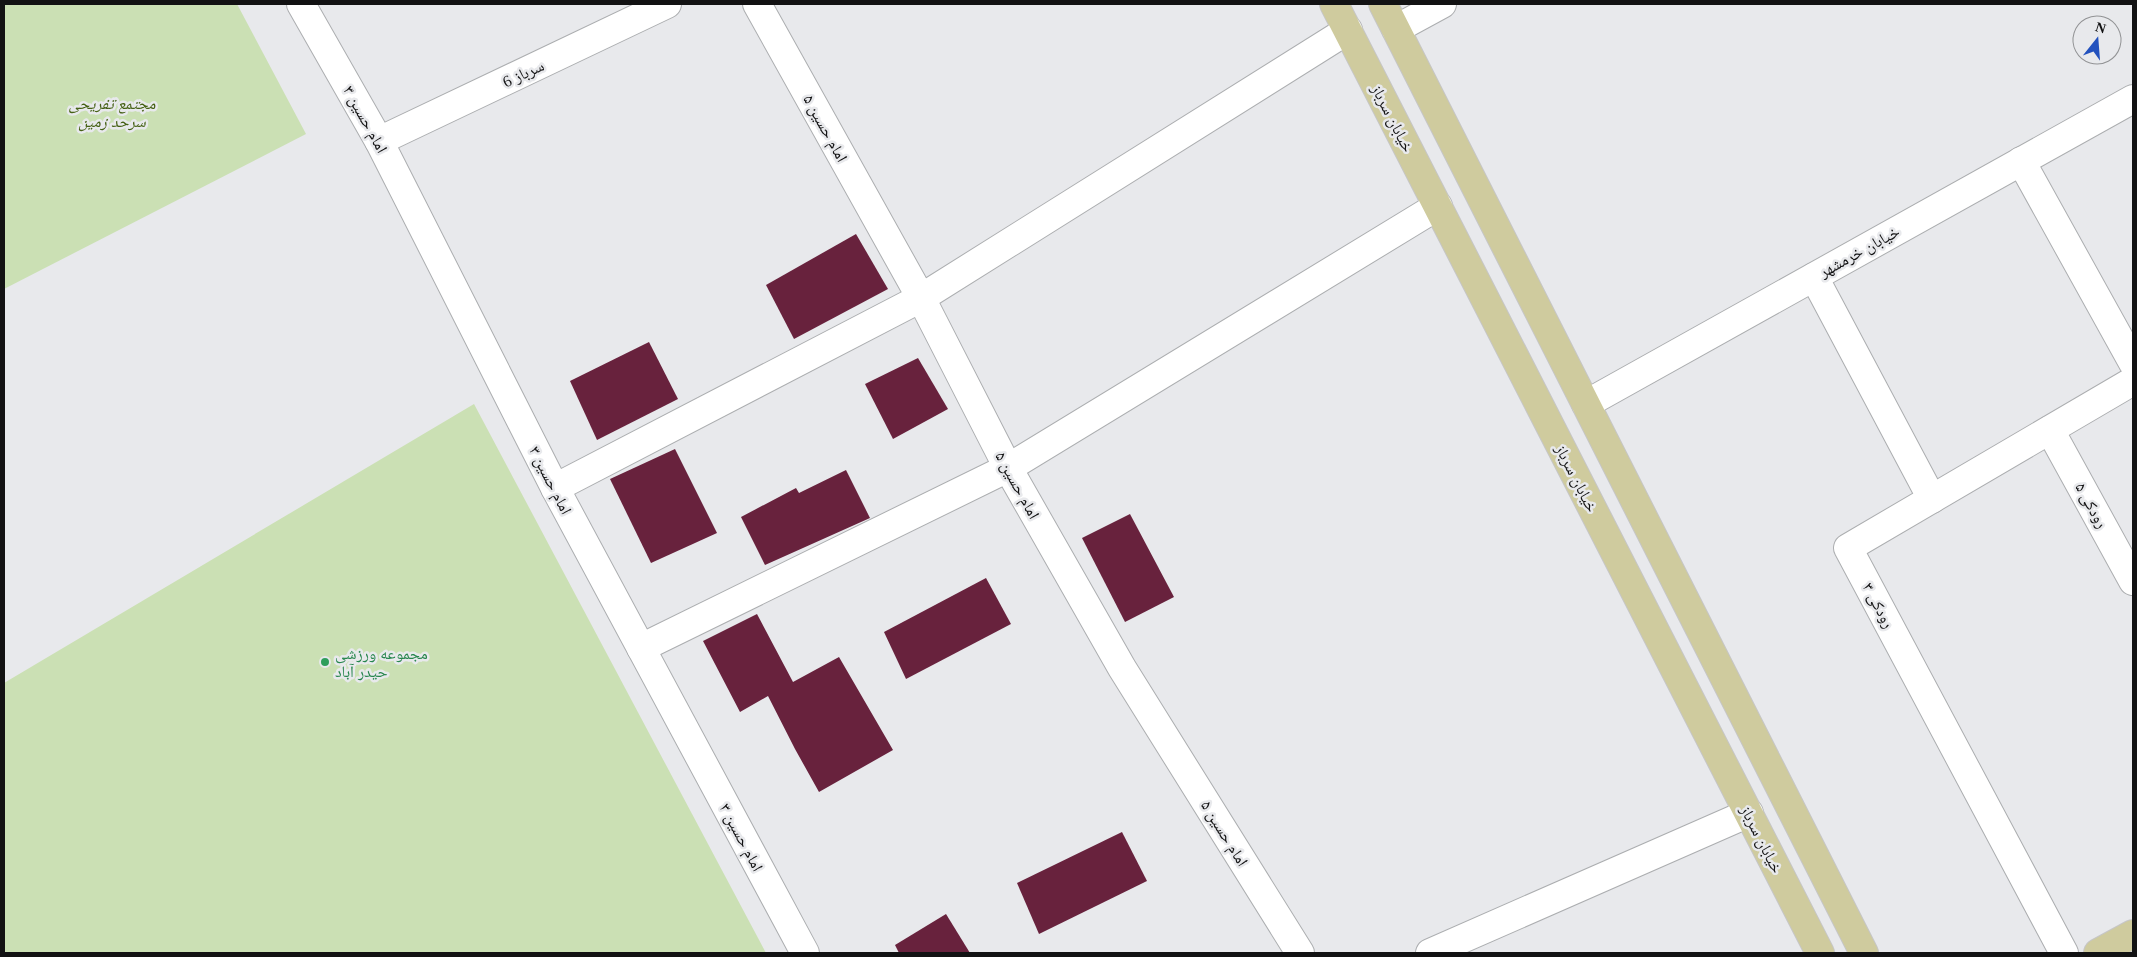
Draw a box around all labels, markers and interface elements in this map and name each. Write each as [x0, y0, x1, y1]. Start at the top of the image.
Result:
north arrow [2072, 15, 2122, 65]
text: N [2094, 19, 2108, 37]
street label: سرباز 6 [500, 57, 547, 91]
street label: خیابان سرباز [1366, 81, 1417, 156]
street label: امام حسین ۳ [338, 83, 391, 157]
street label: امام حسین ۵ [798, 92, 851, 166]
park label: مجتمع تفریحی سرحد زمین [68, 95, 156, 132]
street label: خیابان خرمشهر [1815, 222, 1903, 283]
street label: خیابان سرباز [1550, 441, 1601, 516]
street label: امام حسین ۳ [524, 443, 575, 518]
street label: امام حسین ۵ [990, 449, 1043, 523]
street label: رودکی ۵ [2070, 480, 2111, 532]
street label: رودکی ۳ [1858, 580, 1898, 632]
place label: مجموعه ورزشی حیدر آباد [335, 645, 428, 681]
marker: مجموعه ورزشی حیدر آباد [319, 656, 331, 668]
street label: امام حسین ۵ [1196, 797, 1251, 870]
street label: امام حسین ۳ [715, 801, 766, 875]
street label: خیابان سرباز [1735, 802, 1786, 877]

